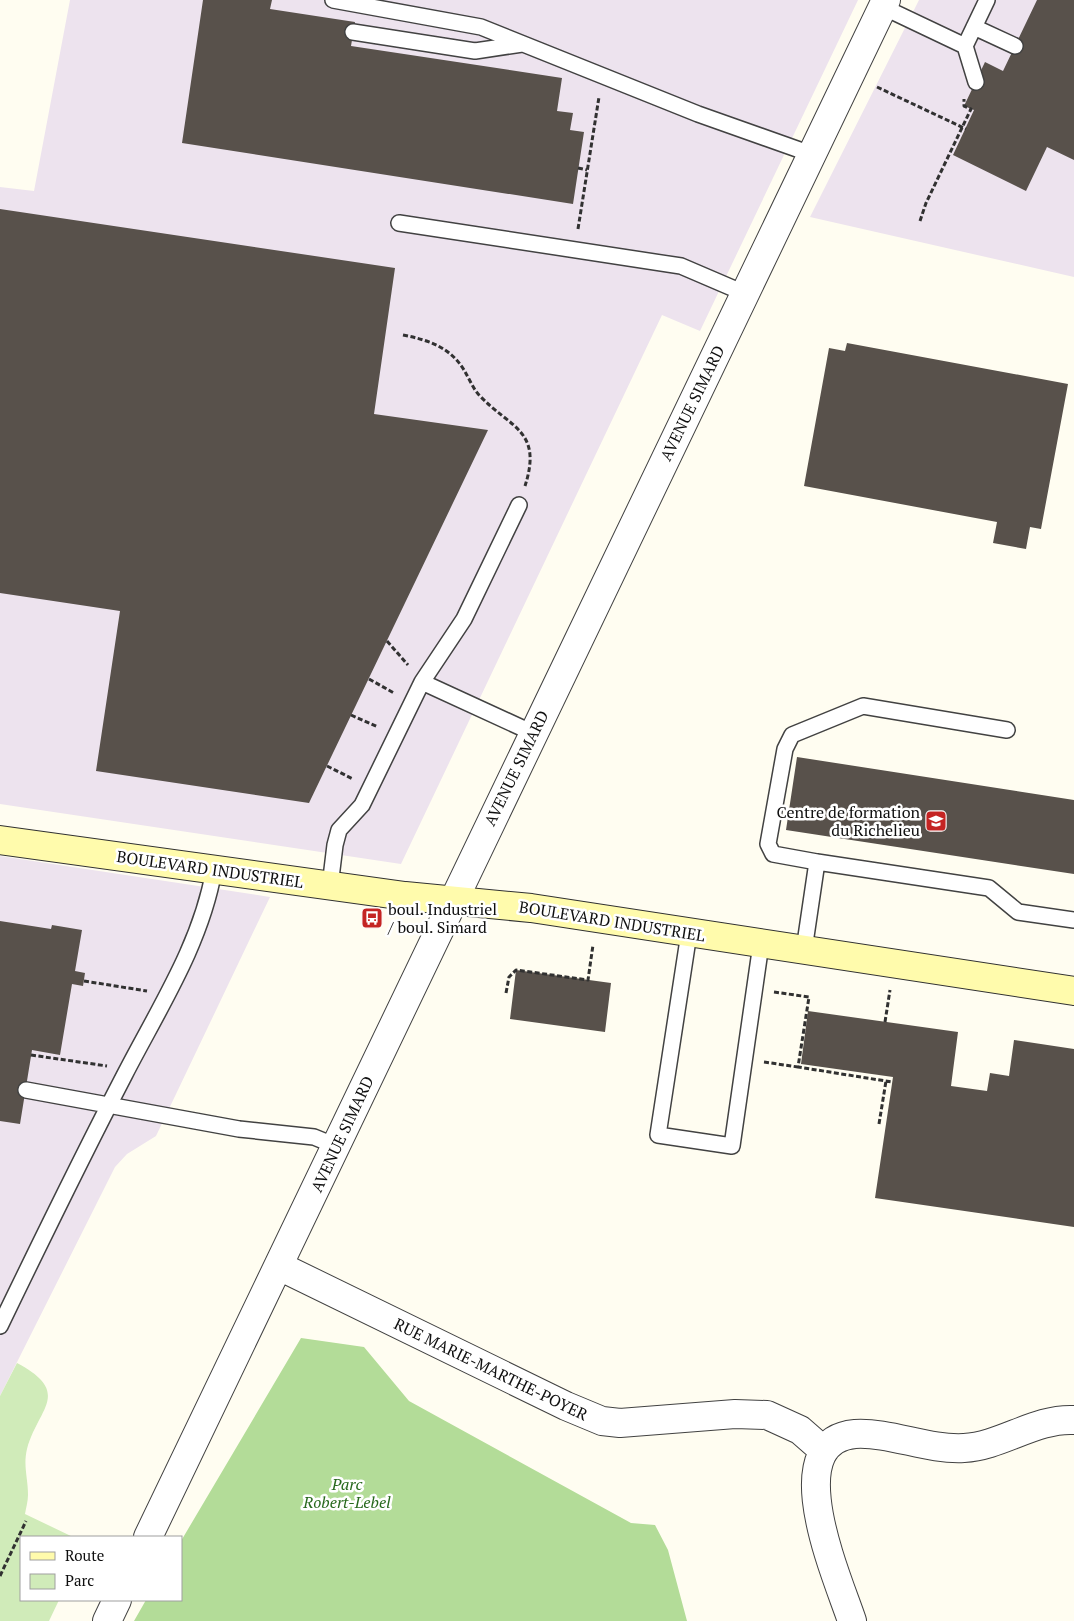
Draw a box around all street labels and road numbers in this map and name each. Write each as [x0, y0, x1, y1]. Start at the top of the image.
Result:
street label: AVENUE SIMARD [655, 342, 729, 464]
street label: AVENUE SIMARD [479, 707, 553, 829]
street label: BOULEVARD INDUSTRIEL [115, 845, 305, 893]
street label: BOULEVARD INDUSTRIEL [517, 895, 707, 947]
street label: AVENUE SIMARD [305, 1072, 379, 1196]
street label: RUE MARIE-MARTHE-POYER [390, 1312, 592, 1426]

